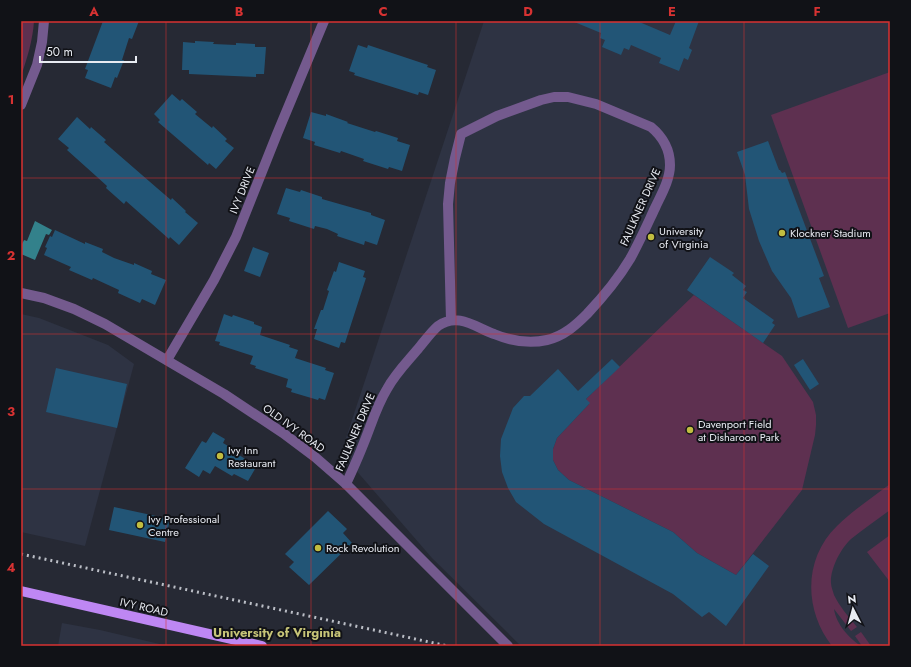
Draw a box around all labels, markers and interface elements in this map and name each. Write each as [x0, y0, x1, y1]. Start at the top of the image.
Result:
text: A [88, 2, 99, 21]
text: B [235, 2, 244, 21]
text: C [378, 2, 388, 21]
text: D [523, 2, 533, 21]
text: E [668, 2, 676, 21]
text: F [813, 2, 821, 21]
scale bar [40, 38, 136, 64]
text: 50 m [46, 43, 73, 61]
text: 1 [8, 90, 14, 109]
street label: IVY DRIVE [225, 164, 259, 216]
street label: FAULKNER DRIVE [616, 165, 664, 249]
place label: University of Virginia [659, 223, 708, 252]
place label: Klockner Stadium [790, 225, 871, 241]
marker: Klockner Stadium [777, 228, 787, 238]
marker: University of Virginia [646, 232, 656, 242]
text: 2 [7, 246, 15, 265]
street label: FAULKNER DRIVE [331, 390, 379, 474]
street label: OLD IVY ROAD [260, 400, 329, 456]
text: 3 [7, 402, 15, 421]
place label: Davenport Field at Disharoon Park [698, 416, 780, 445]
marker: Davenport Field at Disharoon Park [685, 425, 695, 435]
place label: Ivy Inn Restaurant [228, 442, 276, 471]
marker: Ivy Inn Restaurant [215, 451, 225, 461]
place label: Ivy Professional Centre [148, 511, 220, 540]
marker: Ivy Professional Centre [135, 520, 145, 530]
place label: Rock Revolution [326, 540, 400, 556]
marker: Rock Revolution [313, 543, 323, 553]
text: 4 [6, 558, 16, 577]
north arrow [833, 589, 873, 629]
text: N [847, 591, 857, 607]
street label: IVY ROAD [118, 594, 170, 620]
district label: University of Virginia [213, 623, 341, 642]

